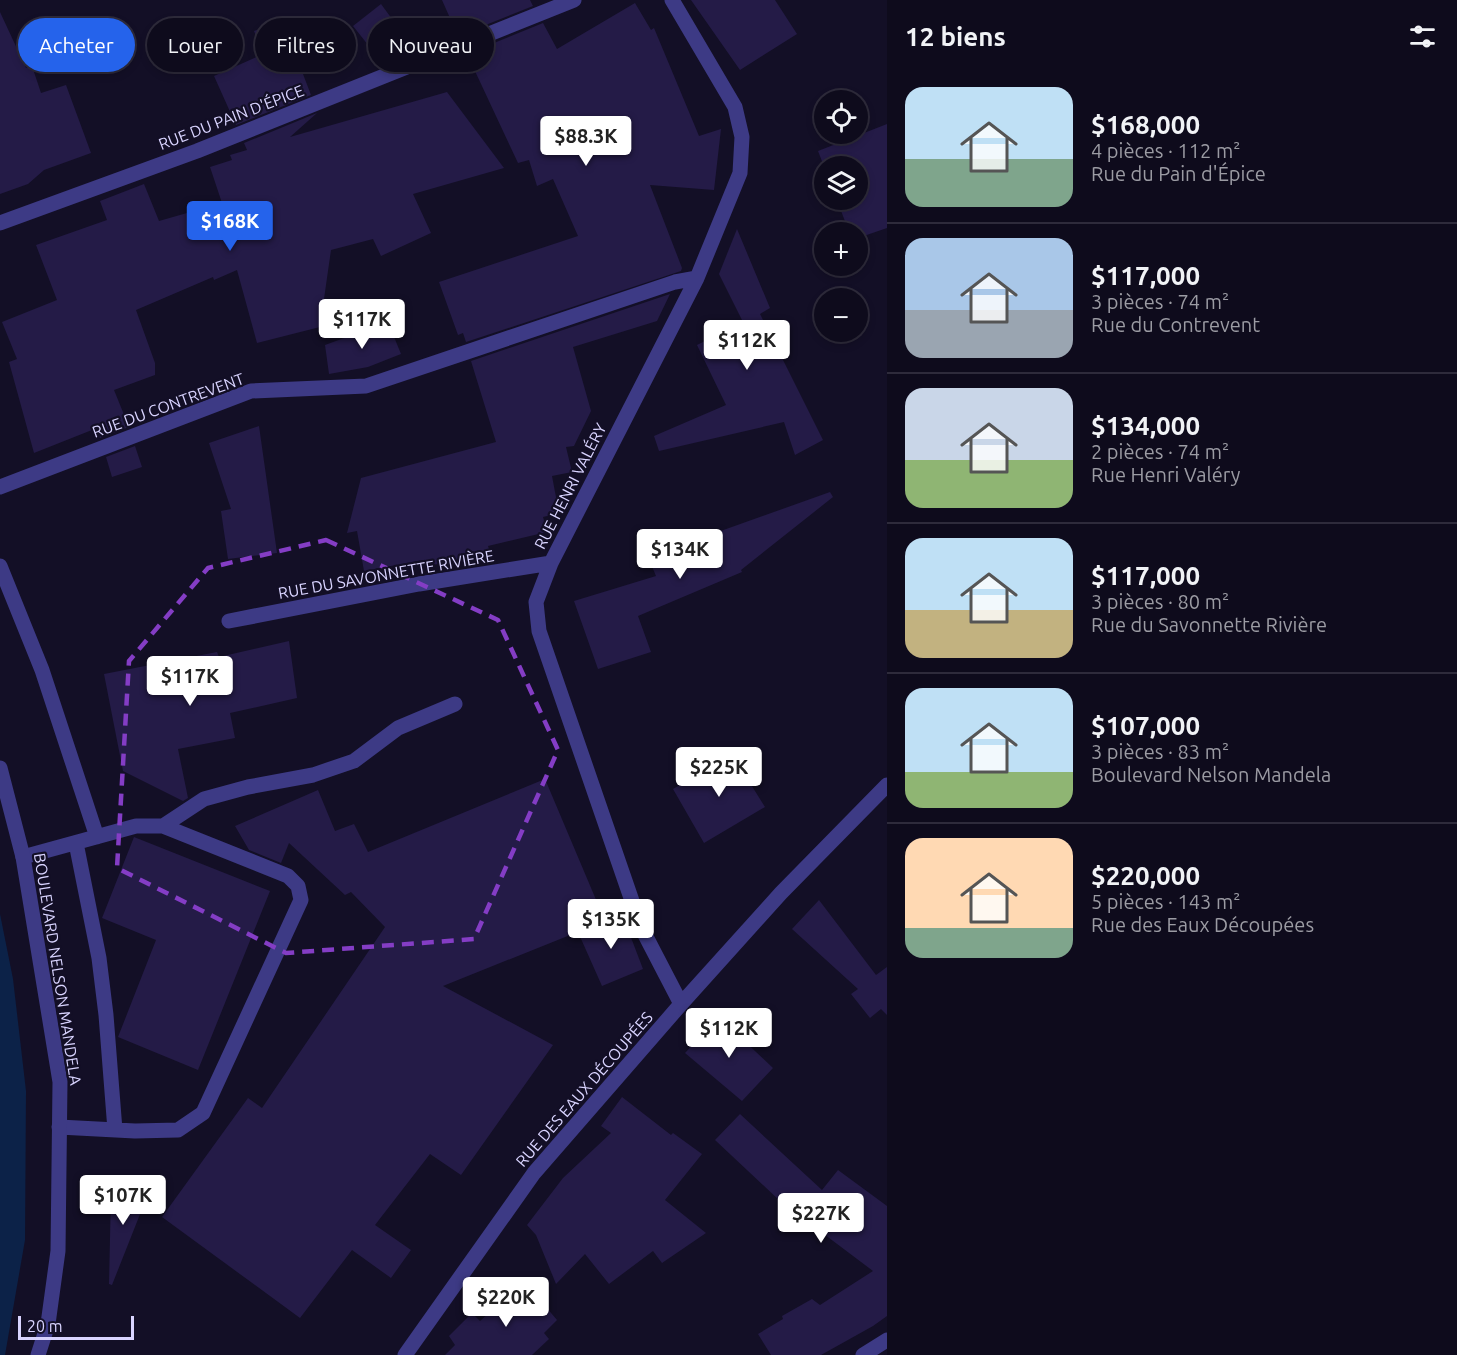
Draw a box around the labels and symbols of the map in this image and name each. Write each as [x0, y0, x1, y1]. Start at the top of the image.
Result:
street label: RUE DU PAIN D'ÉPICE [155, 79, 306, 153]
pin: $88.3K [537, 116, 635, 167]
pin: $168K [188, 201, 272, 252]
pin: $117K [320, 299, 404, 350]
pin: $112K [705, 320, 789, 371]
street label: RUE DU CONTREVENT [90, 369, 246, 441]
street label: RUE HENRI VALÉRY [529, 419, 610, 552]
pin: $134K [638, 529, 722, 580]
street label: RUE DU SAVONNETTE RIVIÈRE [276, 544, 495, 602]
pin: $117K [148, 656, 232, 707]
pin: $225K [677, 747, 761, 798]
street label: BOULEVARD NELSON MANDELA [31, 852, 85, 1087]
pin: $135K [569, 899, 653, 950]
street label: RUE DES EAUX DÉCOUPÉES [510, 1007, 656, 1170]
pin: $112K [687, 1008, 771, 1059]
pin: $107K [81, 1175, 165, 1226]
pin: $227K [779, 1193, 863, 1244]
pin: $220K [464, 1277, 548, 1328]
scale bar [18, 1313, 134, 1340]

